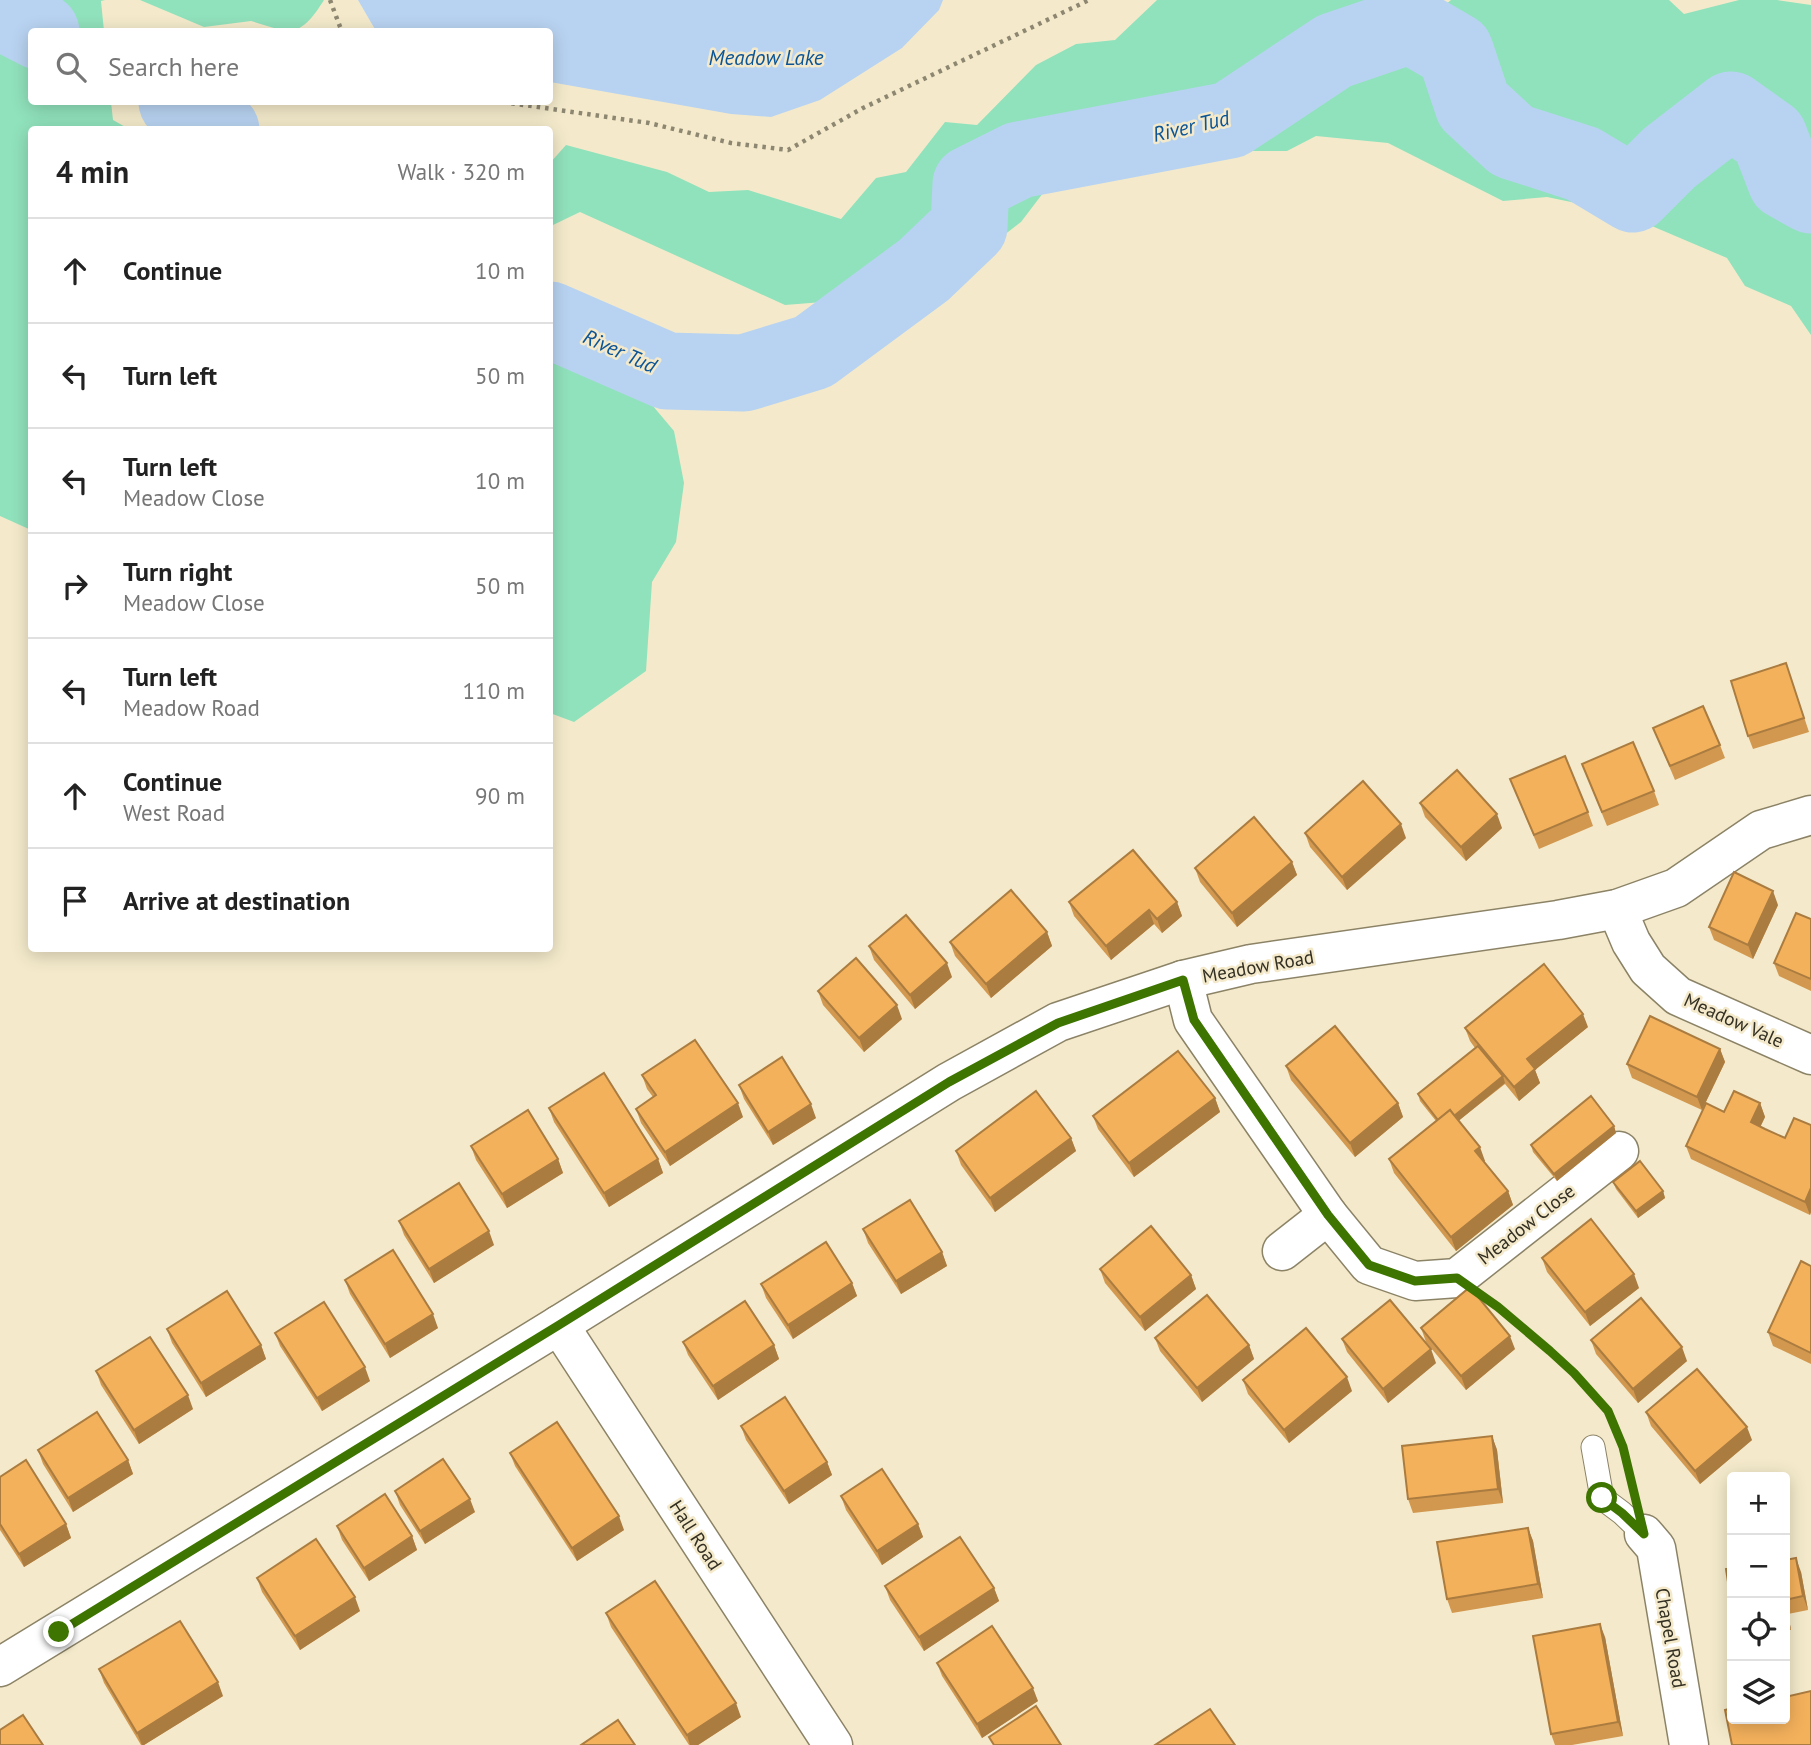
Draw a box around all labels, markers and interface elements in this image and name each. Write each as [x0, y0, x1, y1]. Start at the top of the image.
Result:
search box [28, 28, 553, 105]
water label: Meadow Lake [709, 44, 824, 71]
icon: search [52, 48, 90, 86]
text: Search here [108, 50, 239, 83]
water label: River Tud [1150, 104, 1233, 148]
text: 4 min [56, 152, 129, 191]
text: Walk · 320 m [398, 157, 525, 186]
icon: ahead [56, 252, 94, 290]
text: Continue [123, 254, 222, 287]
text: 10 m [475, 256, 525, 285]
water label: River Tud [579, 323, 662, 380]
icon: left [56, 357, 94, 395]
text: Turn left [123, 359, 217, 392]
text: 50 m [475, 361, 525, 390]
text: Turn left [123, 450, 217, 483]
icon: left [56, 462, 94, 500]
text: 10 m [475, 466, 525, 495]
text: Meadow Close [123, 483, 265, 512]
text: Turn right [123, 555, 232, 588]
icon: right [56, 567, 94, 605]
text: 50 m [475, 571, 525, 600]
text: Meadow Close [123, 588, 265, 617]
text: Turn left [123, 660, 217, 693]
icon: left [56, 672, 94, 710]
text: 110 m [463, 676, 525, 705]
text: Meadow Road [123, 693, 260, 722]
text: Continue [123, 765, 222, 798]
icon: ahead [56, 777, 94, 815]
text: 90 m [475, 781, 525, 810]
text: West Road [123, 798, 225, 827]
icon: arrive [56, 882, 94, 920]
text: Arrive at destination [123, 884, 350, 917]
street label: Meadow Road [1200, 944, 1316, 988]
street label: Meadow Vale [1680, 987, 1788, 1053]
street label: Meadow Close [1472, 1178, 1580, 1270]
map controls [1727, 1472, 1790, 1724]
button: + [1727, 1472, 1790, 1535]
route start [1586, 1482, 1617, 1513]
street label: Hall Road [665, 1496, 727, 1574]
button: − [1727, 1535, 1790, 1598]
street label: Chapel Road [1650, 1586, 1692, 1690]
button: locate [1727, 1598, 1790, 1661]
route end [43, 1616, 74, 1647]
button: layers [1727, 1661, 1790, 1724]

